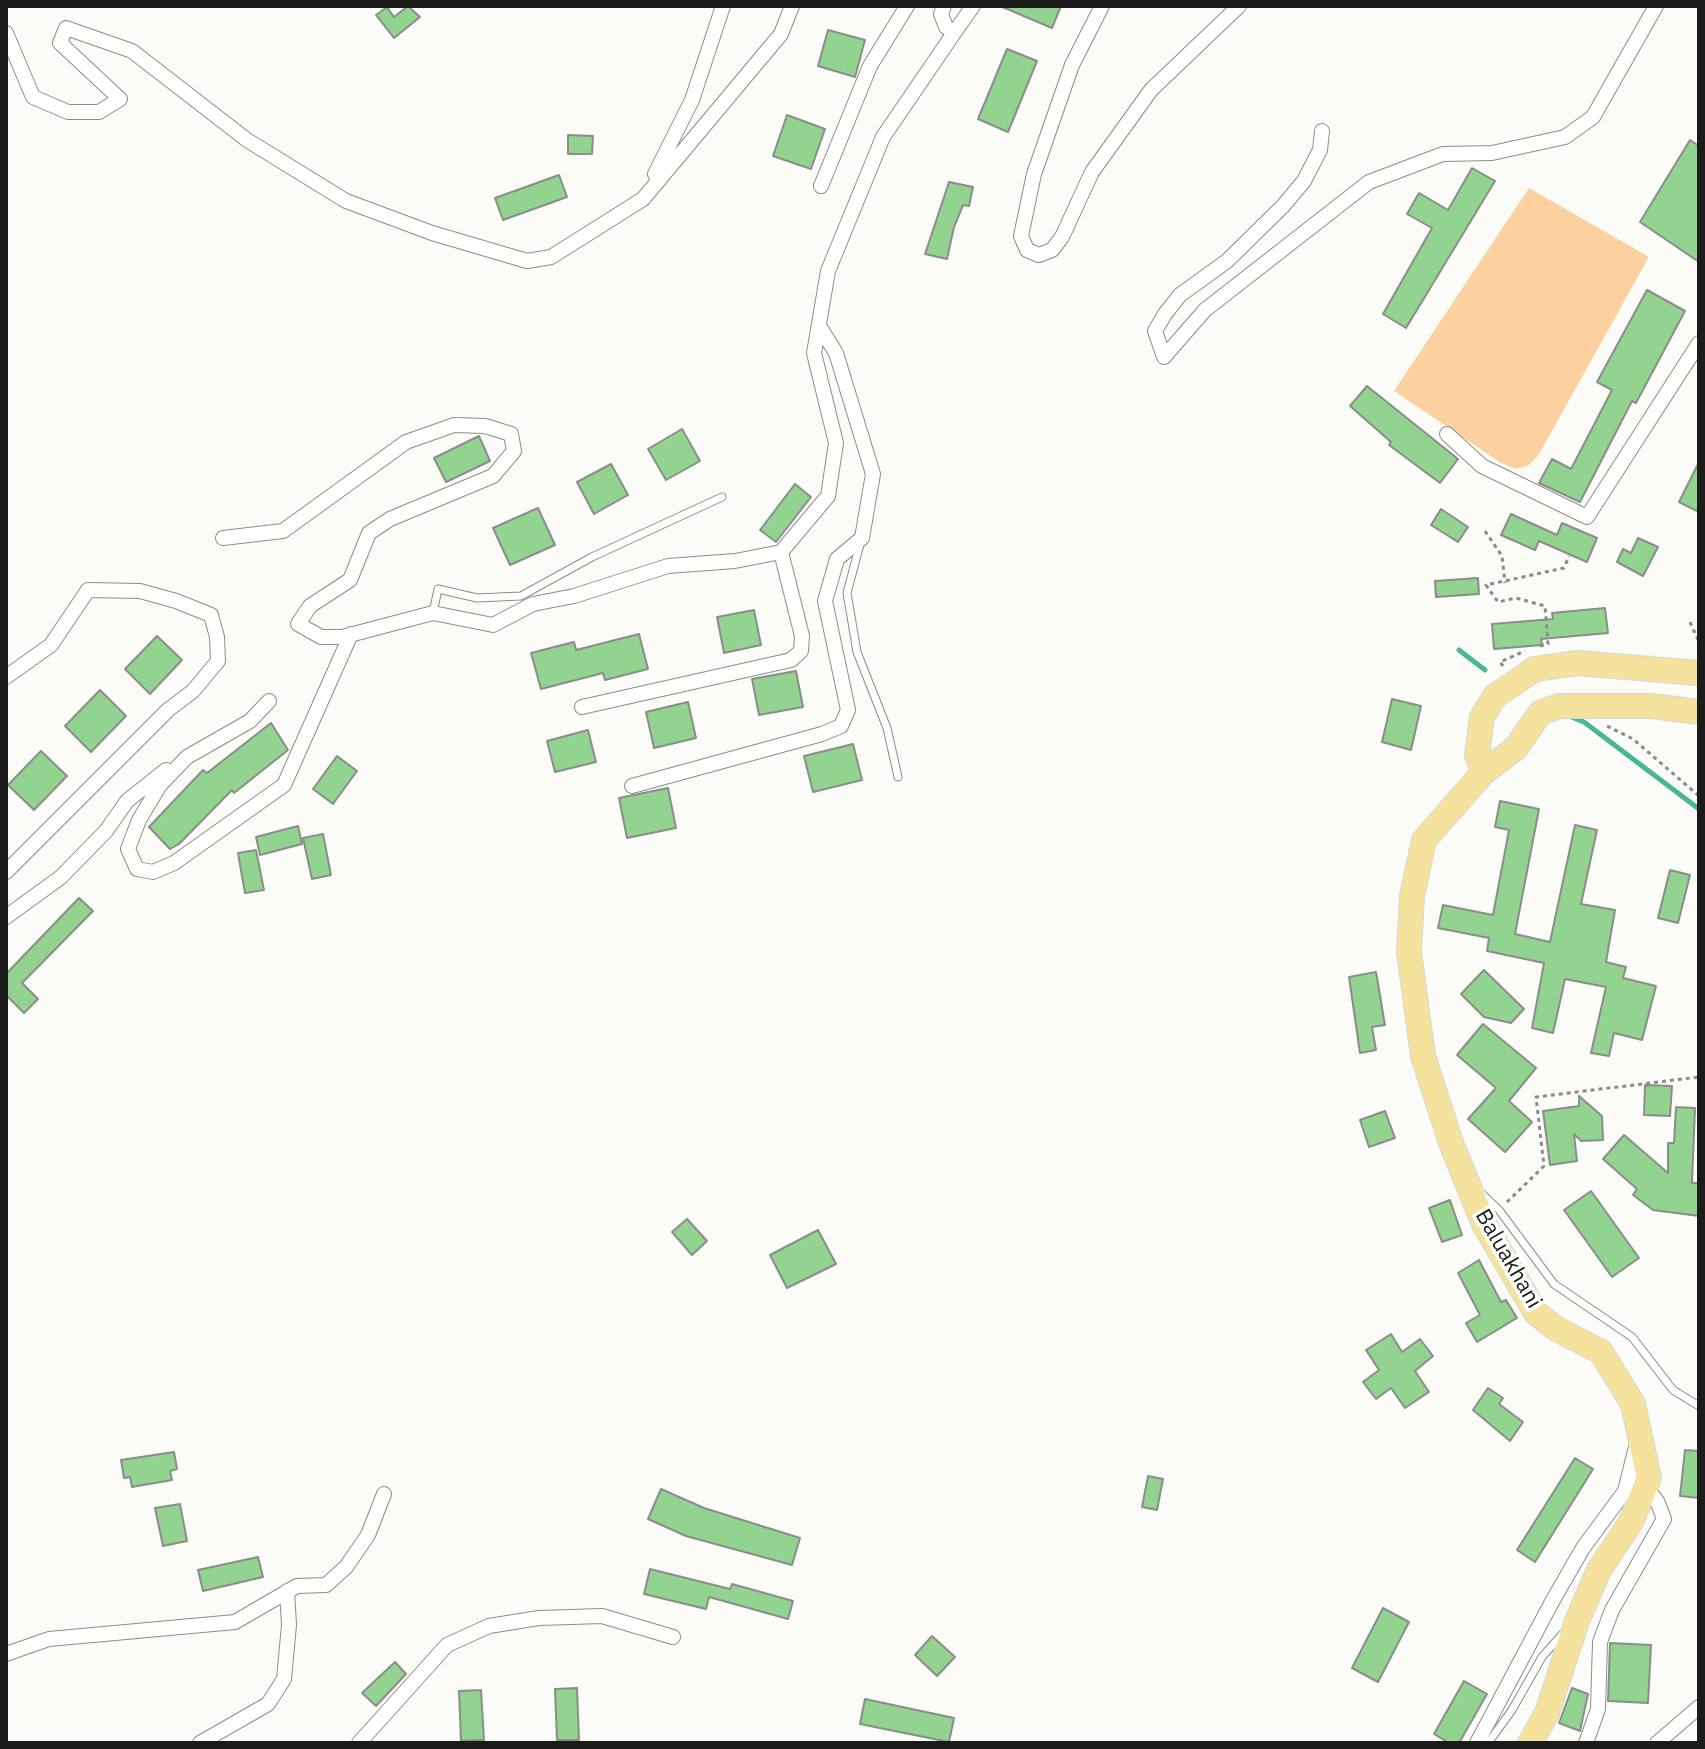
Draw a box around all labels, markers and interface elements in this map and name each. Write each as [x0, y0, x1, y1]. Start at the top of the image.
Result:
street label: Baluakhani [1469, 1205, 1547, 1313]

